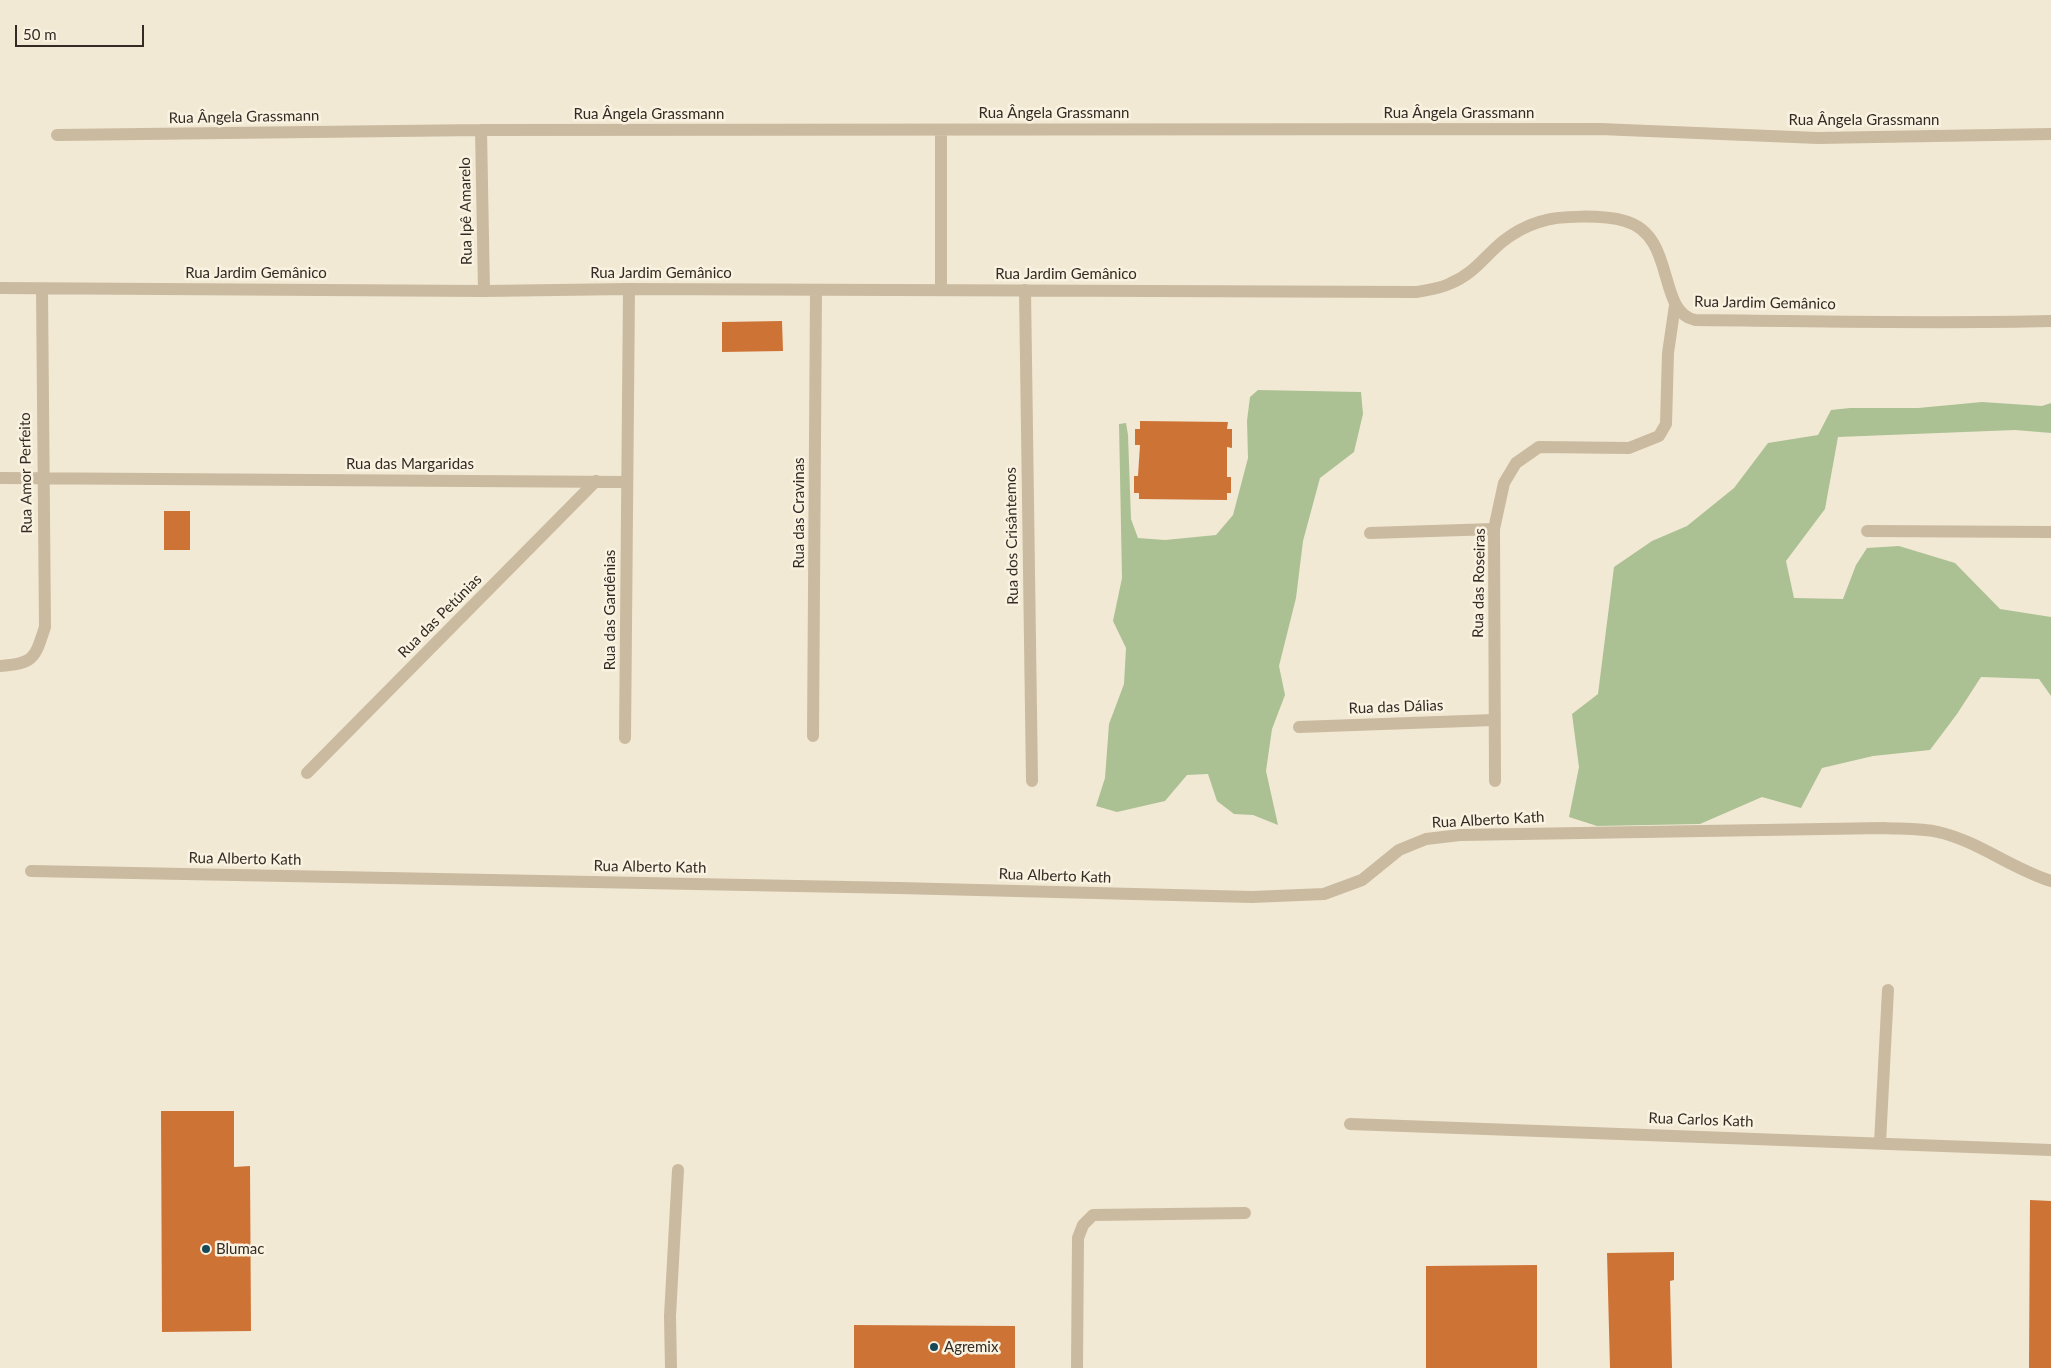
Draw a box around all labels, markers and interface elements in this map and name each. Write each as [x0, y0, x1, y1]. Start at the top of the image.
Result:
scale bar [18, 15, 146, 47]
text: 50 m [23, 25, 57, 43]
street label: Rua Ângela Grassmann [979, 104, 1129, 122]
street label: Rua Ângela Grassmann [1384, 104, 1534, 122]
street label: Rua Ângela Grassmann [574, 105, 724, 123]
street label: Rua Ângela Grassmann [168, 107, 320, 127]
street label: Rua Ângela Grassmann [1789, 111, 1939, 129]
street label: Rua Ipê Amarelo [456, 157, 476, 265]
street label: Rua Jardim Gemânico [185, 264, 327, 282]
street label: Rua Jardim Gemânico [590, 264, 732, 282]
street label: Rua Jardim Gemânico [995, 265, 1137, 283]
street label: Rua Jardim Gemânico [1694, 293, 1836, 313]
street label: Rua Amor Perfeito [16, 412, 36, 534]
street label: Rua das Margaridas [346, 455, 474, 473]
street label: Rua das Cravinas [790, 457, 808, 569]
street label: Rua dos Crisântemos [1002, 467, 1022, 605]
street label: Rua das Roseiras [1469, 528, 1489, 638]
street label: Rua das Gardênias [601, 550, 619, 670]
street label: Rua das Petúnias [394, 570, 486, 662]
street label: Rua das Dálias [1348, 696, 1444, 718]
street label: Rua Alberto Kath [1431, 808, 1545, 832]
street label: Rua Alberto Kath [188, 849, 302, 869]
street label: Rua Alberto Kath [593, 857, 707, 877]
street label: Rua Alberto Kath [998, 865, 1112, 887]
street label: Rua Carlos Kath [1648, 1109, 1754, 1131]
place label: Blumac [216, 1240, 264, 1258]
marker: Blumac [200, 1243, 212, 1255]
place label: Agremix [944, 1338, 998, 1356]
marker: Agremix [928, 1341, 940, 1353]

